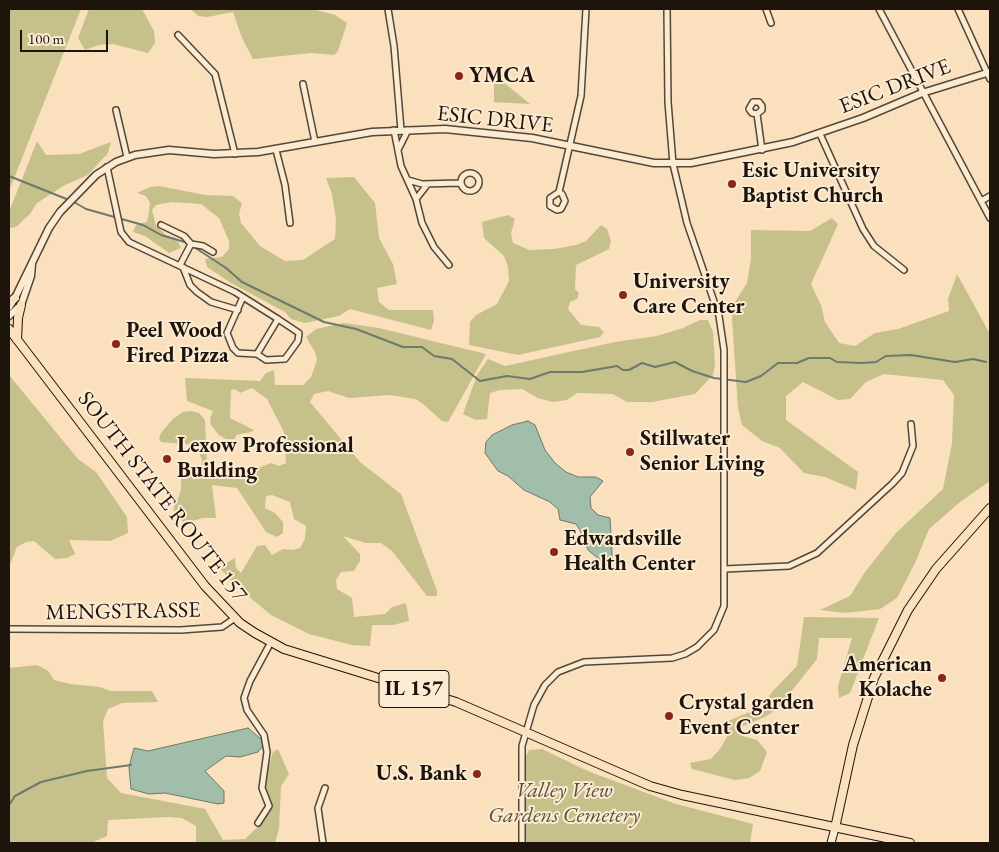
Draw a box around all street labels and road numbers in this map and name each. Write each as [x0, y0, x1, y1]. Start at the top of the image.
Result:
street label: ESIC DRIVE [836, 54, 954, 120]
street label: ESIC DRIVE [435, 101, 555, 139]
street label: SOUTH STATE ROUTE 157 [72, 386, 252, 608]
street label: MENGSTRASSE [45, 597, 201, 627]
road number: IL 157 [379, 671, 449, 708]

